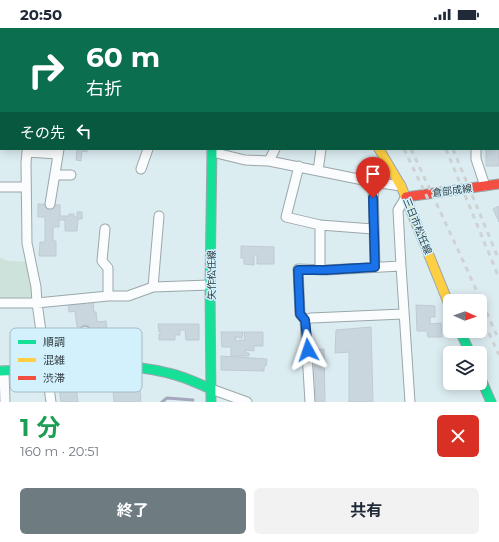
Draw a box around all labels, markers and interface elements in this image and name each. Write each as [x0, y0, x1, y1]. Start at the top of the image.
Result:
text: 20:50 [20, 5, 62, 24]
text: 60 m [86, 40, 160, 74]
icon: right [20, 44, 72, 96]
text: 右折 [86, 78, 122, 100]
icon: left [73, 120, 95, 142]
text: その先 [20, 123, 65, 142]
pin [356, 157, 390, 198]
icon: arrive [362, 163, 384, 185]
street label: 倉部成線 [431, 182, 473, 199]
street label: 三日市松任線 [400, 196, 435, 256]
street label: 矢作松任線 [205, 250, 218, 300]
north arrow [443, 294, 487, 338]
map controls [443, 294, 487, 390]
legend [10, 328, 142, 392]
position arrow [287, 329, 329, 371]
text: 順調 [43, 335, 65, 349]
button: layers [443, 346, 487, 390]
text: 混雑 [43, 353, 65, 367]
text: 渋滞 [43, 371, 65, 385]
text: 1 分 [20, 413, 60, 442]
button: close [437, 415, 479, 457]
text: 160 m · 20:51 [20, 443, 99, 459]
button: 終了 [20, 488, 246, 534]
button: 共有 [254, 488, 479, 534]

